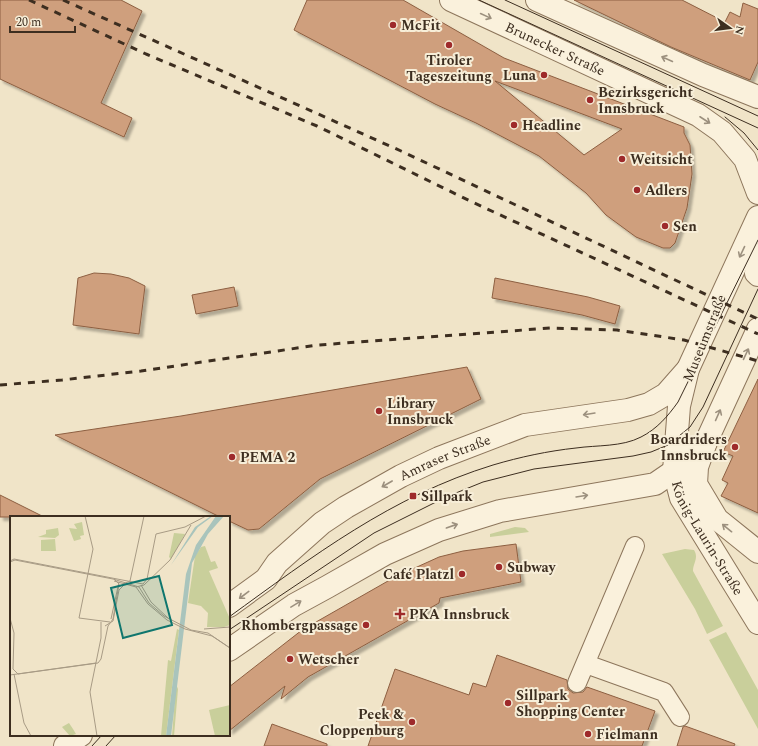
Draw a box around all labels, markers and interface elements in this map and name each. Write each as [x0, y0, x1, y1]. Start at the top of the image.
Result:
scale bar [10, 8, 75, 34]
north arrow [710, 8, 750, 48]
text: 20 m [16, 13, 41, 32]
one-way arrow [480, 13, 492, 20]
place label: McFit [401, 15, 441, 36]
street label: Brunecker Straße [502, 17, 609, 81]
marker: McFit [388, 20, 398, 30]
text: N [730, 24, 749, 37]
marker: Tiroler Tageszeitung [444, 40, 454, 50]
place label: Tiroler Tageszeitung [406, 50, 492, 87]
one-way arrow [662, 54, 674, 62]
place label: Luna [503, 65, 537, 86]
marker: Luna [539, 70, 549, 80]
place label: Bezirksgericht Innsbruck [598, 82, 693, 119]
marker: Bezirksgericht Innsbruck [585, 95, 595, 105]
place label: Headline [522, 115, 581, 136]
one-way arrow [699, 116, 711, 124]
marker: Headline [509, 120, 519, 130]
place label: Weitsicht [630, 149, 693, 170]
marker: Weitsicht [617, 154, 627, 164]
place label: Adlers [645, 180, 687, 201]
marker: Adlers [632, 185, 642, 195]
place label: Sen [673, 216, 697, 237]
marker: Sen [660, 221, 670, 231]
one-way arrow [738, 245, 745, 257]
street label: Museumstraße [677, 291, 732, 385]
one-way arrow [743, 349, 750, 361]
place label: Library Innsbruck [387, 393, 454, 430]
marker: Library Innsbruck [374, 406, 384, 416]
one-way arrow [715, 409, 722, 421]
one-way arrow [583, 410, 596, 418]
street label: Amraser Straße [396, 429, 494, 486]
place label: Boardriders Innsbruck [650, 429, 728, 466]
marker: Boardriders Innsbruck [730, 442, 740, 452]
place label: PEMA 2 [240, 447, 295, 468]
marker: PEMA 2 [227, 452, 237, 462]
street label: König-Laurin-Straße [666, 479, 749, 600]
one-way arrow [381, 480, 393, 488]
place label: Sillpark [421, 486, 473, 507]
marker: Sillpark [408, 491, 418, 501]
one-way arrow [576, 492, 589, 500]
inset map [10, 516, 230, 736]
one-way arrow [446, 521, 458, 529]
one-way arrow [722, 524, 733, 532]
place label: Subway [507, 557, 557, 578]
marker: Subway [494, 562, 504, 572]
place label: Café Platzl [383, 564, 454, 585]
marker: Café Platzl [457, 569, 467, 579]
one-way arrow [239, 591, 250, 599]
one-way arrow [290, 600, 302, 608]
place label: PKA Innsbruck [409, 604, 510, 625]
marker: PKA Innsbruck [394, 608, 406, 620]
place label: Rhombergpassage [241, 615, 358, 636]
marker: Rhombergpassage [361, 620, 371, 630]
place label: Wetscher [298, 649, 359, 670]
marker: Wetscher [285, 654, 295, 664]
place label: Sillpark Shopping Center [516, 685, 625, 722]
marker: Sillpark Shopping Center [503, 698, 513, 708]
place label: Peek & Cloppenburg [320, 704, 404, 741]
marker: Peek & Cloppenburg [407, 717, 417, 727]
place label: Fielmann [596, 724, 658, 745]
marker: Fielmann [583, 729, 593, 739]

